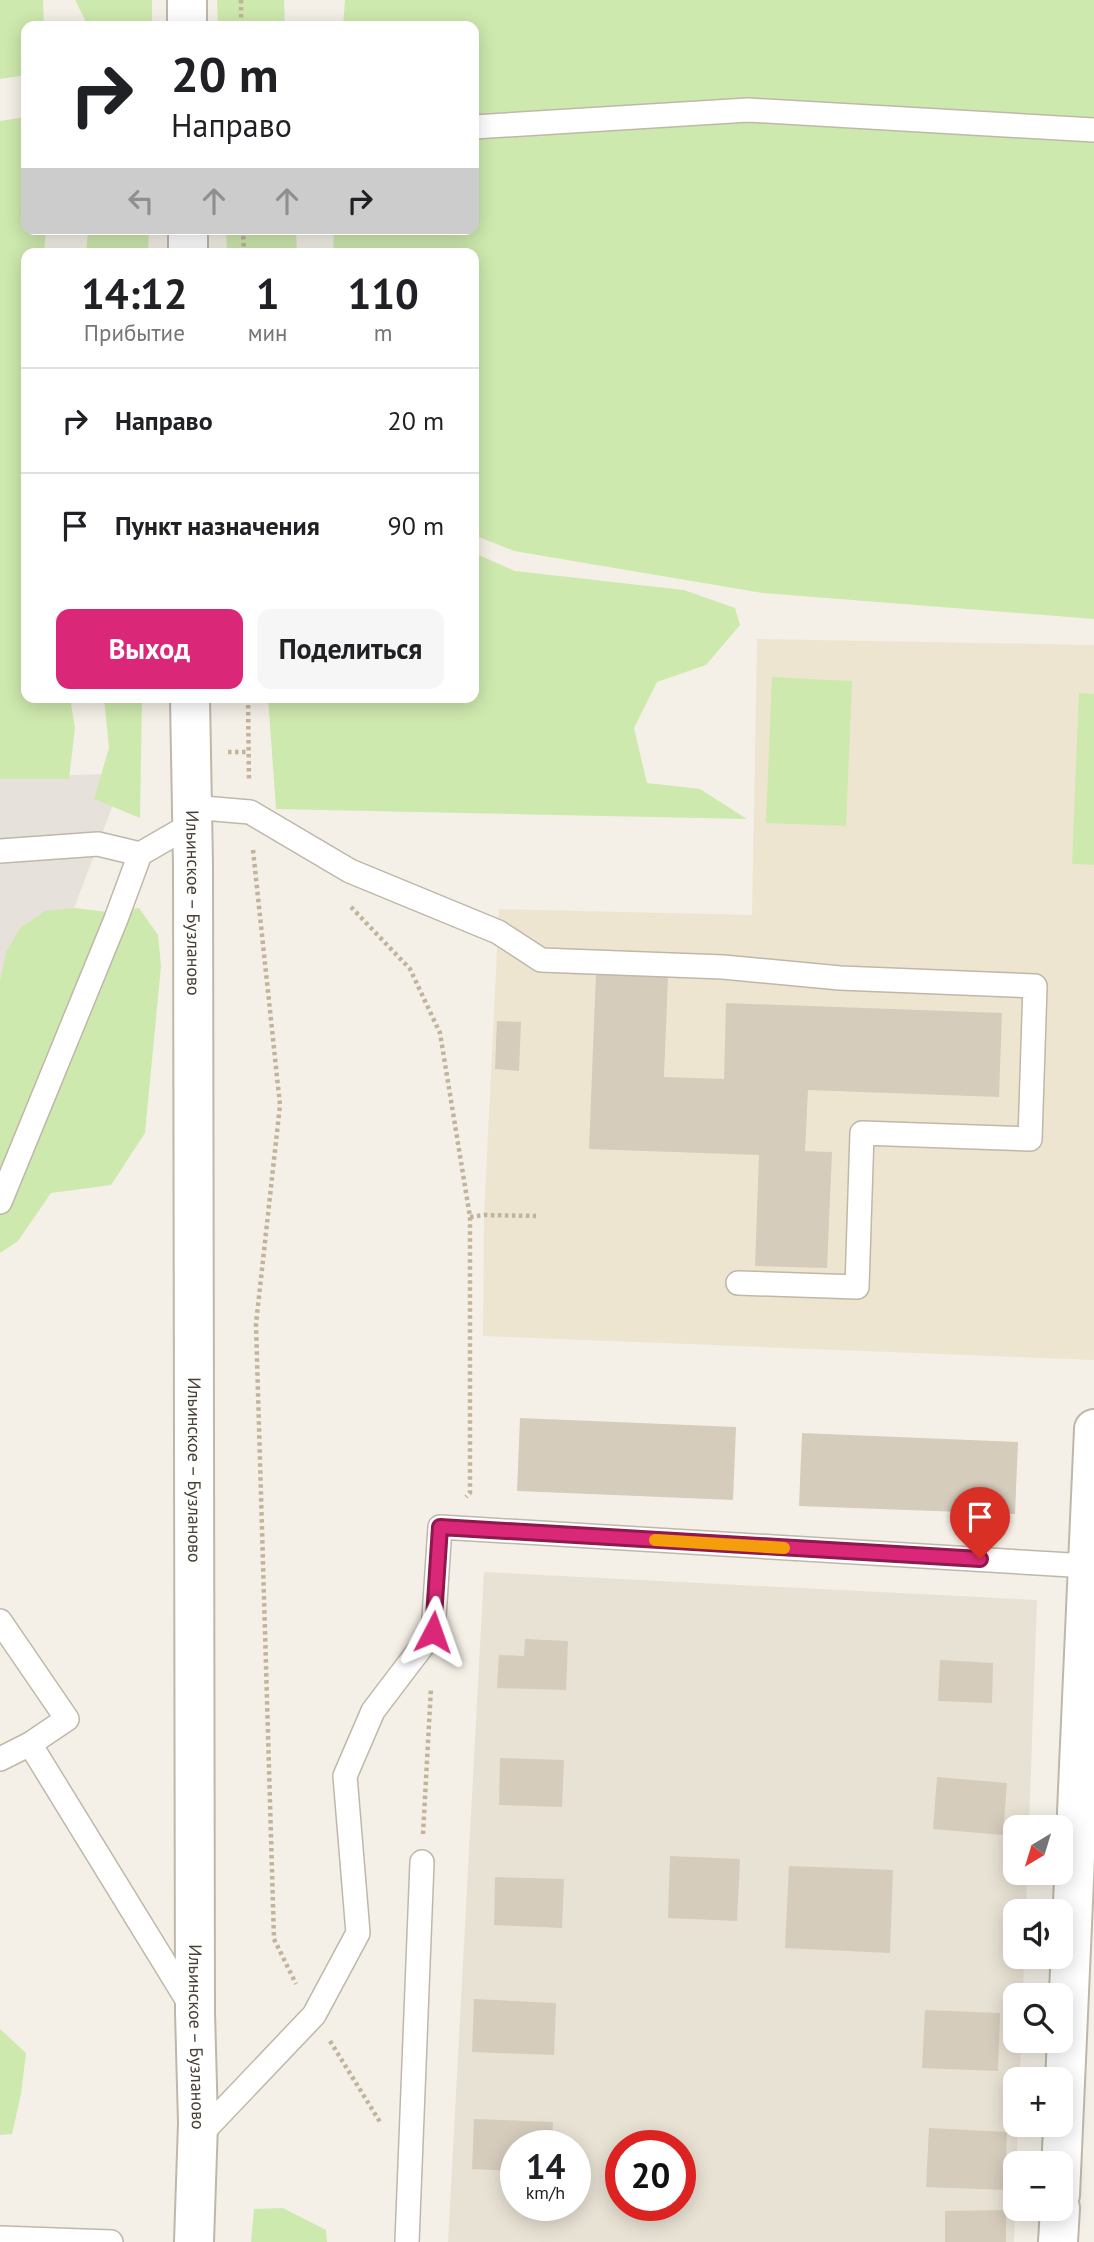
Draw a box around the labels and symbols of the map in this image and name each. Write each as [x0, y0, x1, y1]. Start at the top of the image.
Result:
street label: Ильинское – Бузланово [181, 810, 205, 996]
street label: Ильинское – Бузланово [183, 1377, 206, 1563]
pin [950, 1487, 1010, 1559]
position arrow [396, 1595, 470, 1669]
north arrow [1003, 1815, 1073, 1885]
street label: Ильинское – Бузланово [184, 1944, 210, 2130]
speed limit sign: 20 [605, 2130, 696, 2221]

